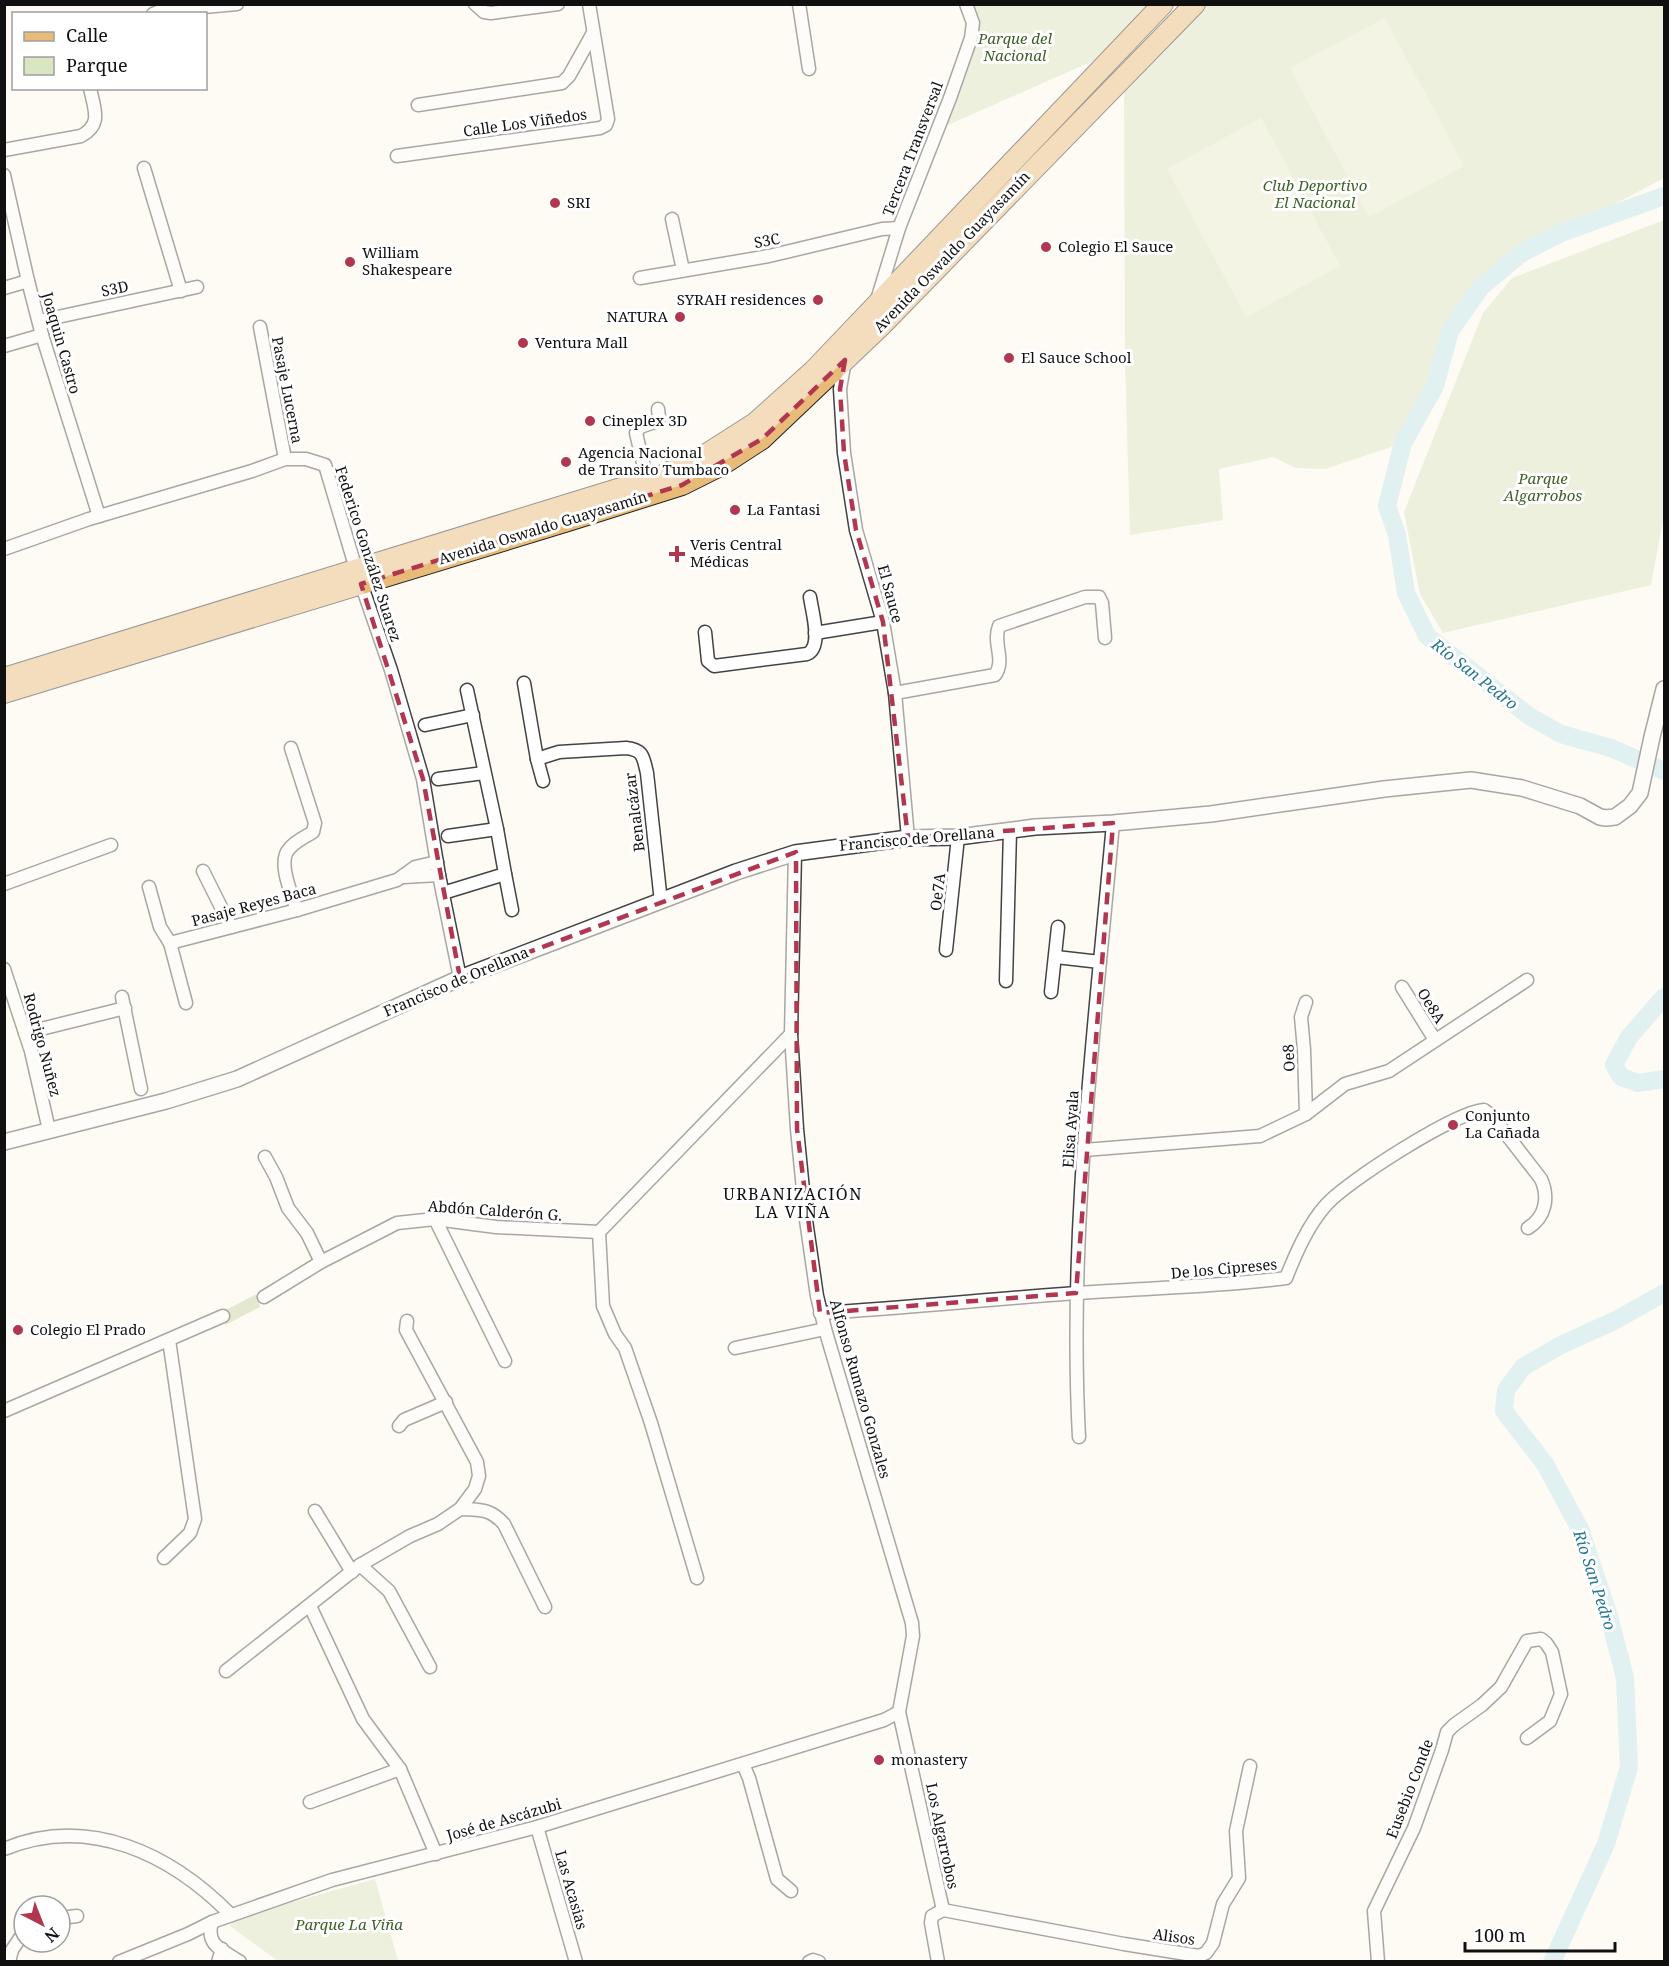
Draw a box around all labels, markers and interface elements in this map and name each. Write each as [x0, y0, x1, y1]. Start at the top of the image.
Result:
legend [12, 12, 207, 90]
text: Calle [66, 23, 108, 47]
park label: Parque del Nacional [977, 28, 1052, 65]
text: Parque [66, 53, 128, 77]
street label: Tercera Transversal [877, 78, 947, 219]
street label: Calle Los Viñedos [462, 103, 588, 141]
street label: Avenida Oswaldo Guayasamín [869, 166, 1034, 336]
park label: Club Deportivo El Nacional [1263, 175, 1367, 212]
place label: SRI [567, 192, 591, 212]
marker: SRI [548, 196, 562, 210]
street label: S3C [752, 228, 781, 252]
place label: Colegio El Sauce [1058, 236, 1173, 256]
marker: Colegio El Sauce [1039, 240, 1053, 254]
place label: William Shakespeare [362, 242, 452, 279]
marker: William Shakespeare [343, 255, 357, 269]
street label: S3D [99, 275, 130, 301]
street label: Joaquin Castro [38, 289, 86, 396]
place label: SYRAH residences [677, 289, 806, 309]
marker: SYRAH residences [811, 293, 825, 307]
place label: NATURA [607, 306, 668, 326]
marker: NATURA [673, 310, 687, 324]
place label: Ventura Mall [535, 332, 628, 352]
street label: Pasaje Lucerna [268, 335, 308, 445]
marker: Ventura Mall [516, 336, 530, 350]
place label: El Sauce School [1021, 347, 1132, 367]
marker: El Sauce School [1002, 351, 1016, 365]
place label: Cineplex 3D [602, 410, 688, 430]
marker: Cineplex 3D [583, 414, 597, 428]
place label: Agencia Nacional de Transito Tumbaco [578, 442, 729, 479]
marker: Agencia Nacional de Transito Tumbaco [559, 455, 573, 469]
street label: Federico González Suarez [331, 463, 407, 644]
park label: Parque Algarrobos [1503, 468, 1582, 505]
street label: Avenida Oswaldo Guayasamín [436, 486, 650, 568]
place label: La Fantasi [747, 499, 821, 519]
marker: La Fantasi [728, 503, 742, 517]
place label: Veris Central Médicas [690, 534, 782, 571]
marker: Veris Central Médicas [668, 545, 686, 563]
street label: El Sauce [874, 562, 908, 625]
water label: Río San Pedro [1426, 633, 1523, 715]
street label: Benalcázar [619, 771, 649, 853]
street label: Francisco de Orellana [838, 821, 995, 855]
street label: Oe7A [925, 871, 949, 912]
street label: Pasaje Reyes Baca [189, 878, 318, 930]
street label: Francisco de Orellana [380, 941, 531, 1021]
street label: Oe8A [1413, 984, 1451, 1027]
street label: Rodrigo Nuñez [20, 991, 66, 1099]
street label: Oe8 [1277, 1044, 1299, 1072]
street label: Elisa Ayala [1057, 1089, 1083, 1168]
place label: Conjunto La Cañada [1465, 1105, 1540, 1142]
marker: Conjunto La Cañada [1446, 1118, 1460, 1132]
district label: URBANIZACIÓN LA VIÑA [723, 1183, 863, 1223]
street label: Abdón Calderón G. [427, 1195, 563, 1225]
street label: De los Cipreses [1170, 1253, 1278, 1283]
street label: Alfonso Rumazo Gonzales [826, 1297, 896, 1481]
place label: Colegio El Prado [30, 1319, 146, 1339]
marker: Colegio El Prado [11, 1323, 25, 1337]
water label: Río San Pedro [1568, 1526, 1622, 1633]
street label: Eusebio Conde [1381, 1736, 1437, 1841]
place label: monastery [891, 1749, 968, 1769]
marker: monastery [872, 1753, 886, 1767]
street label: Los Algarrobos [922, 1781, 964, 1891]
street label: José de Ascázubi [443, 1793, 563, 1845]
street label: Las Acasias [551, 1848, 593, 1932]
north arrow [12, 1894, 72, 1954]
park label: Parque La Viña [294, 1914, 403, 1934]
scale bar [1465, 1915, 1615, 1953]
text: N [40, 1923, 64, 1948]
street label: Alisos [1152, 1923, 1197, 1949]
text: 100 m [1474, 1923, 1526, 1947]

